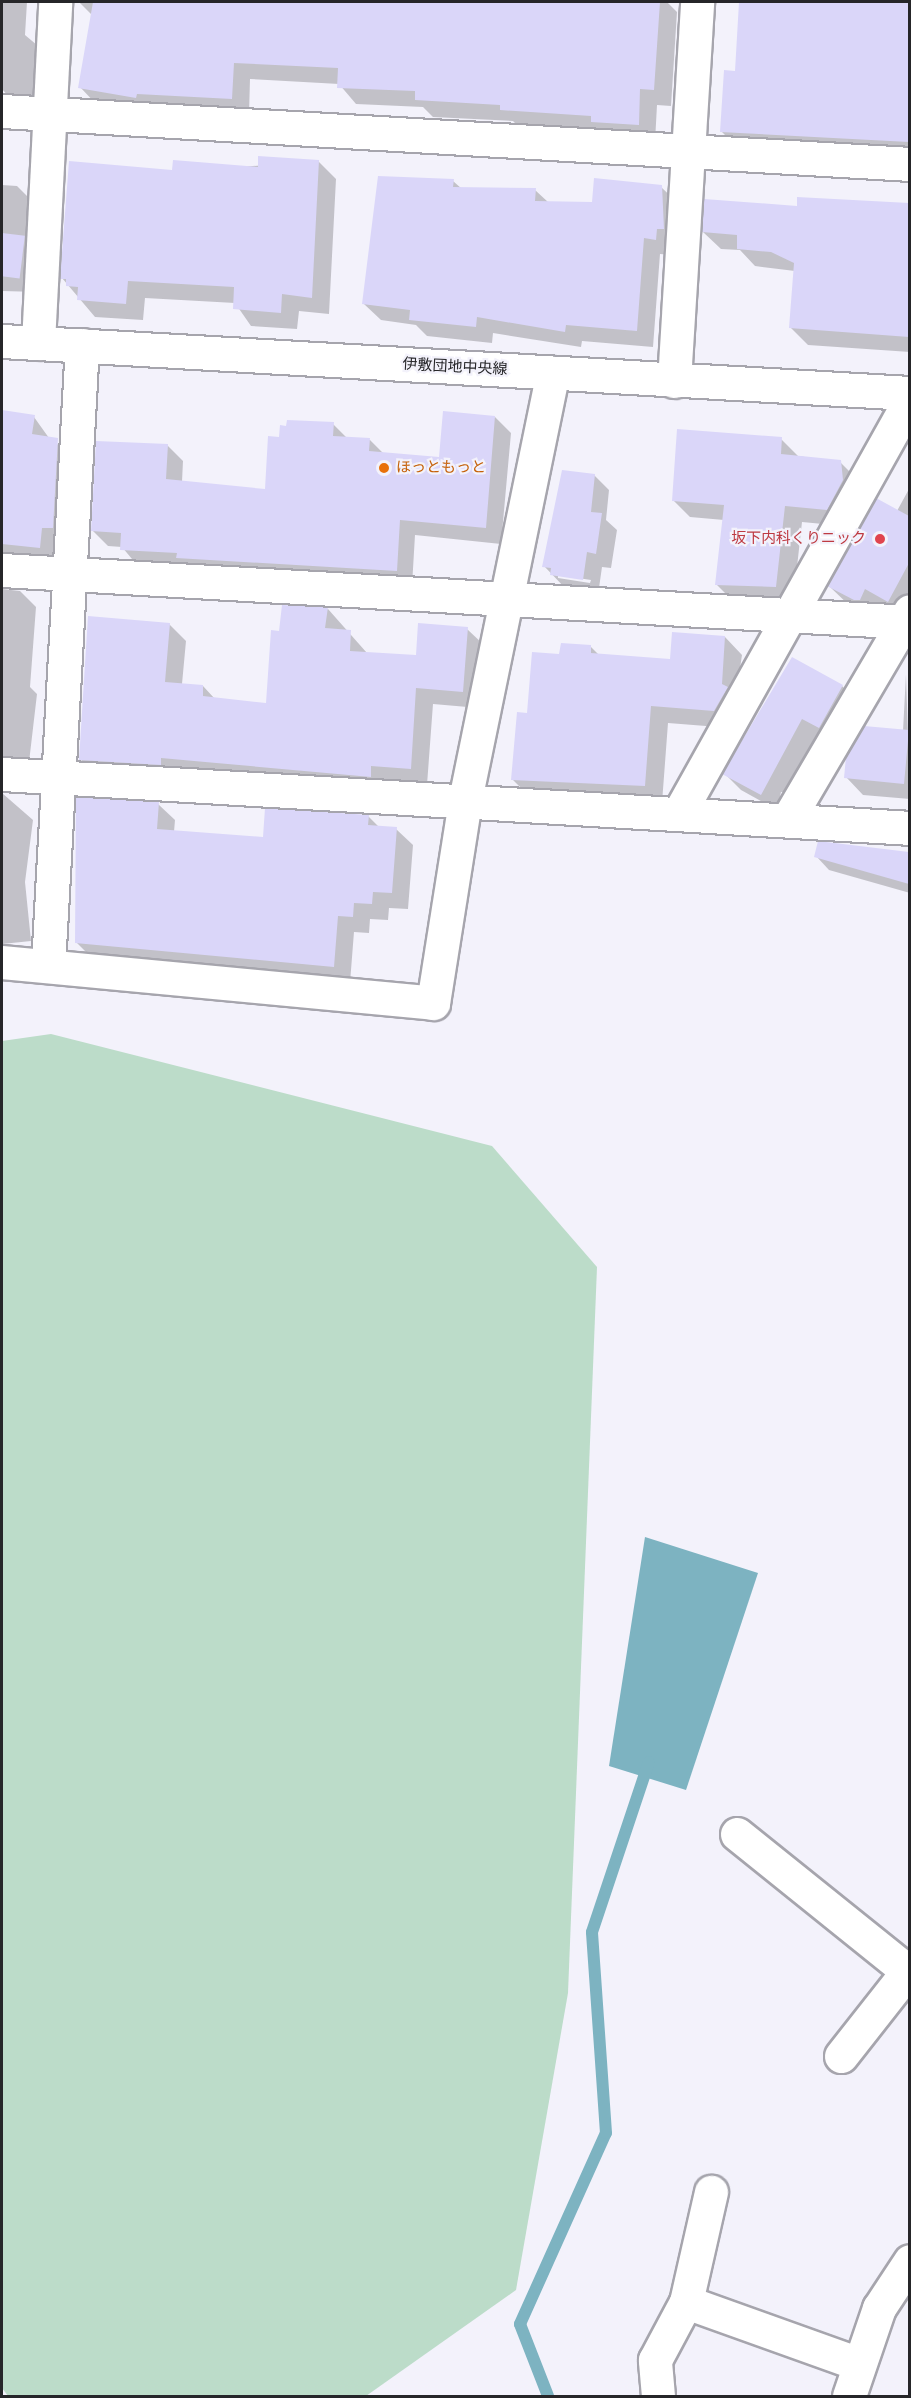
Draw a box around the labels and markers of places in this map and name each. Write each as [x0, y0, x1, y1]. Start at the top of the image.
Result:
place label: ほっともっと [396, 459, 486, 477]
marker: ほっともっと [377, 461, 391, 475]
place label: 坂下内科くりニック [731, 530, 866, 548]
marker: 坂下内科くりニック [871, 530, 889, 548]

